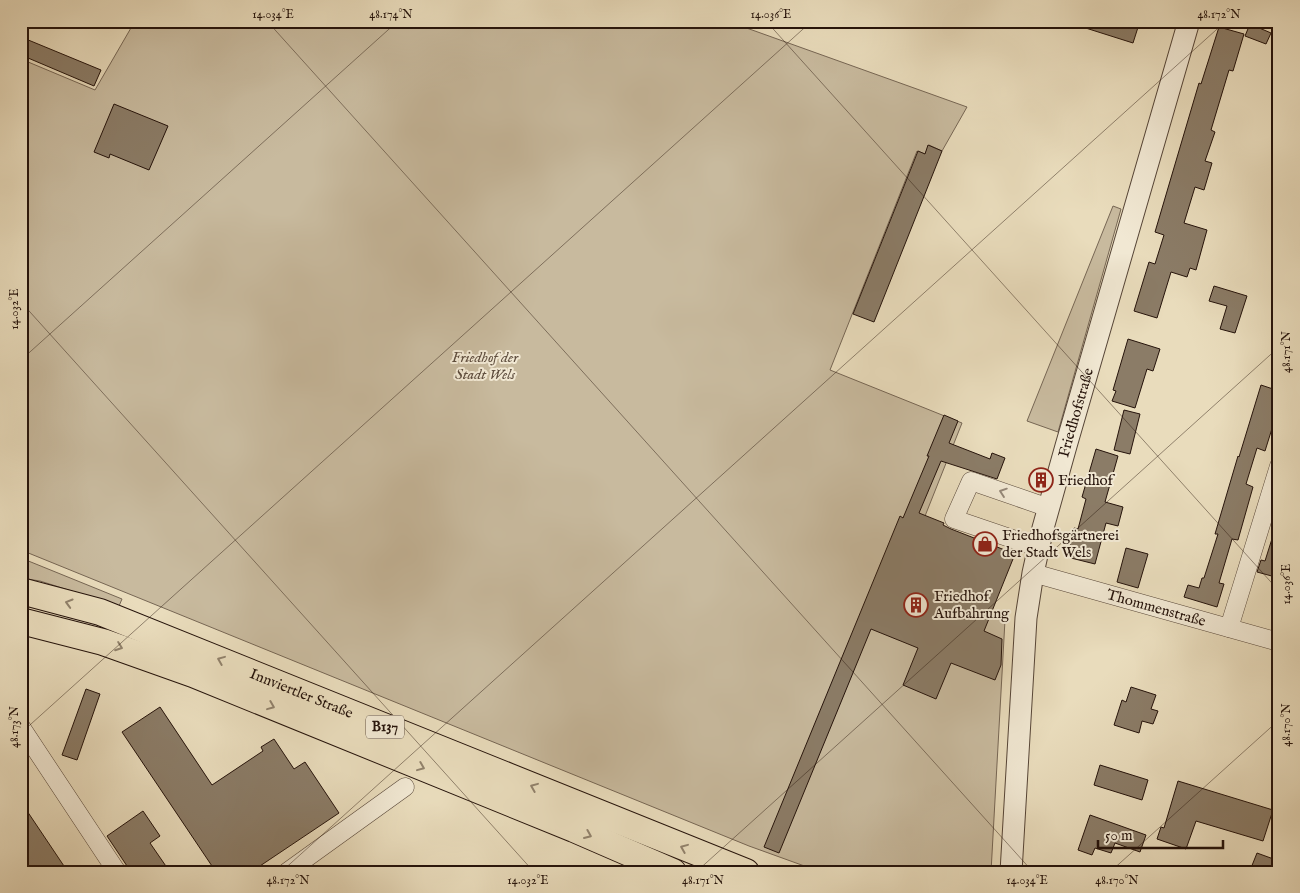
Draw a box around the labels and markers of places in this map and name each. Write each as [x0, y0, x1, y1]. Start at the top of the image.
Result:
building icon: Friedhof [1028, 467, 1054, 493]
place label: Friedhof [1058, 471, 1116, 490]
place label: Friedhofsgärtnerei der Stadt Wels [1002, 526, 1119, 562]
shop icon: Friedhofsgärtnerei der Stadt Wels [972, 531, 998, 557]
place label: Friedhof Aufbahrung [933, 587, 1010, 623]
building icon: Friedhof Aufbahrung [903, 592, 929, 618]

